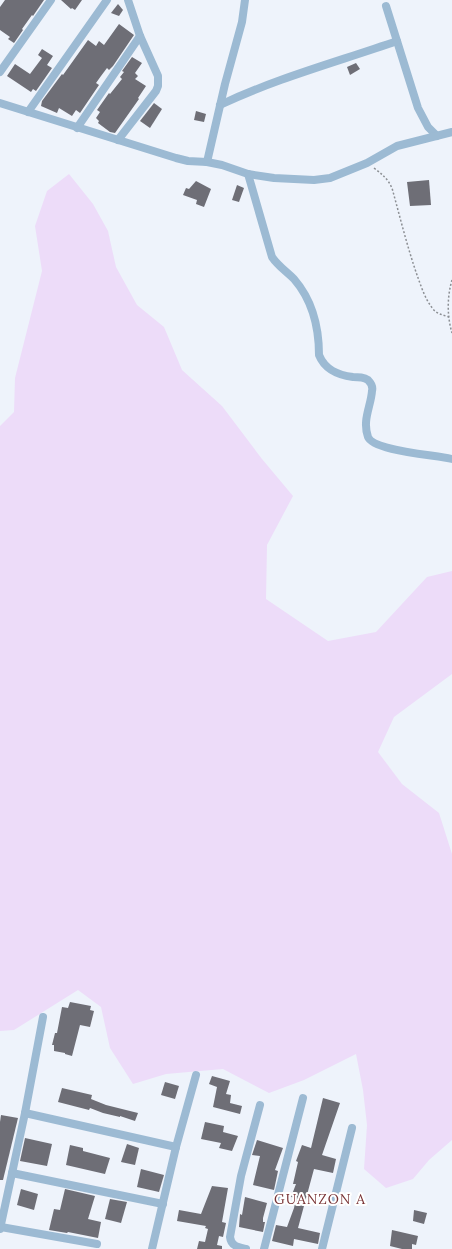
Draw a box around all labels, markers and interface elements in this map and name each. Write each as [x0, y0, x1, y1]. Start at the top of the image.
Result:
district label: GUANZON A [274, 1190, 366, 1208]

